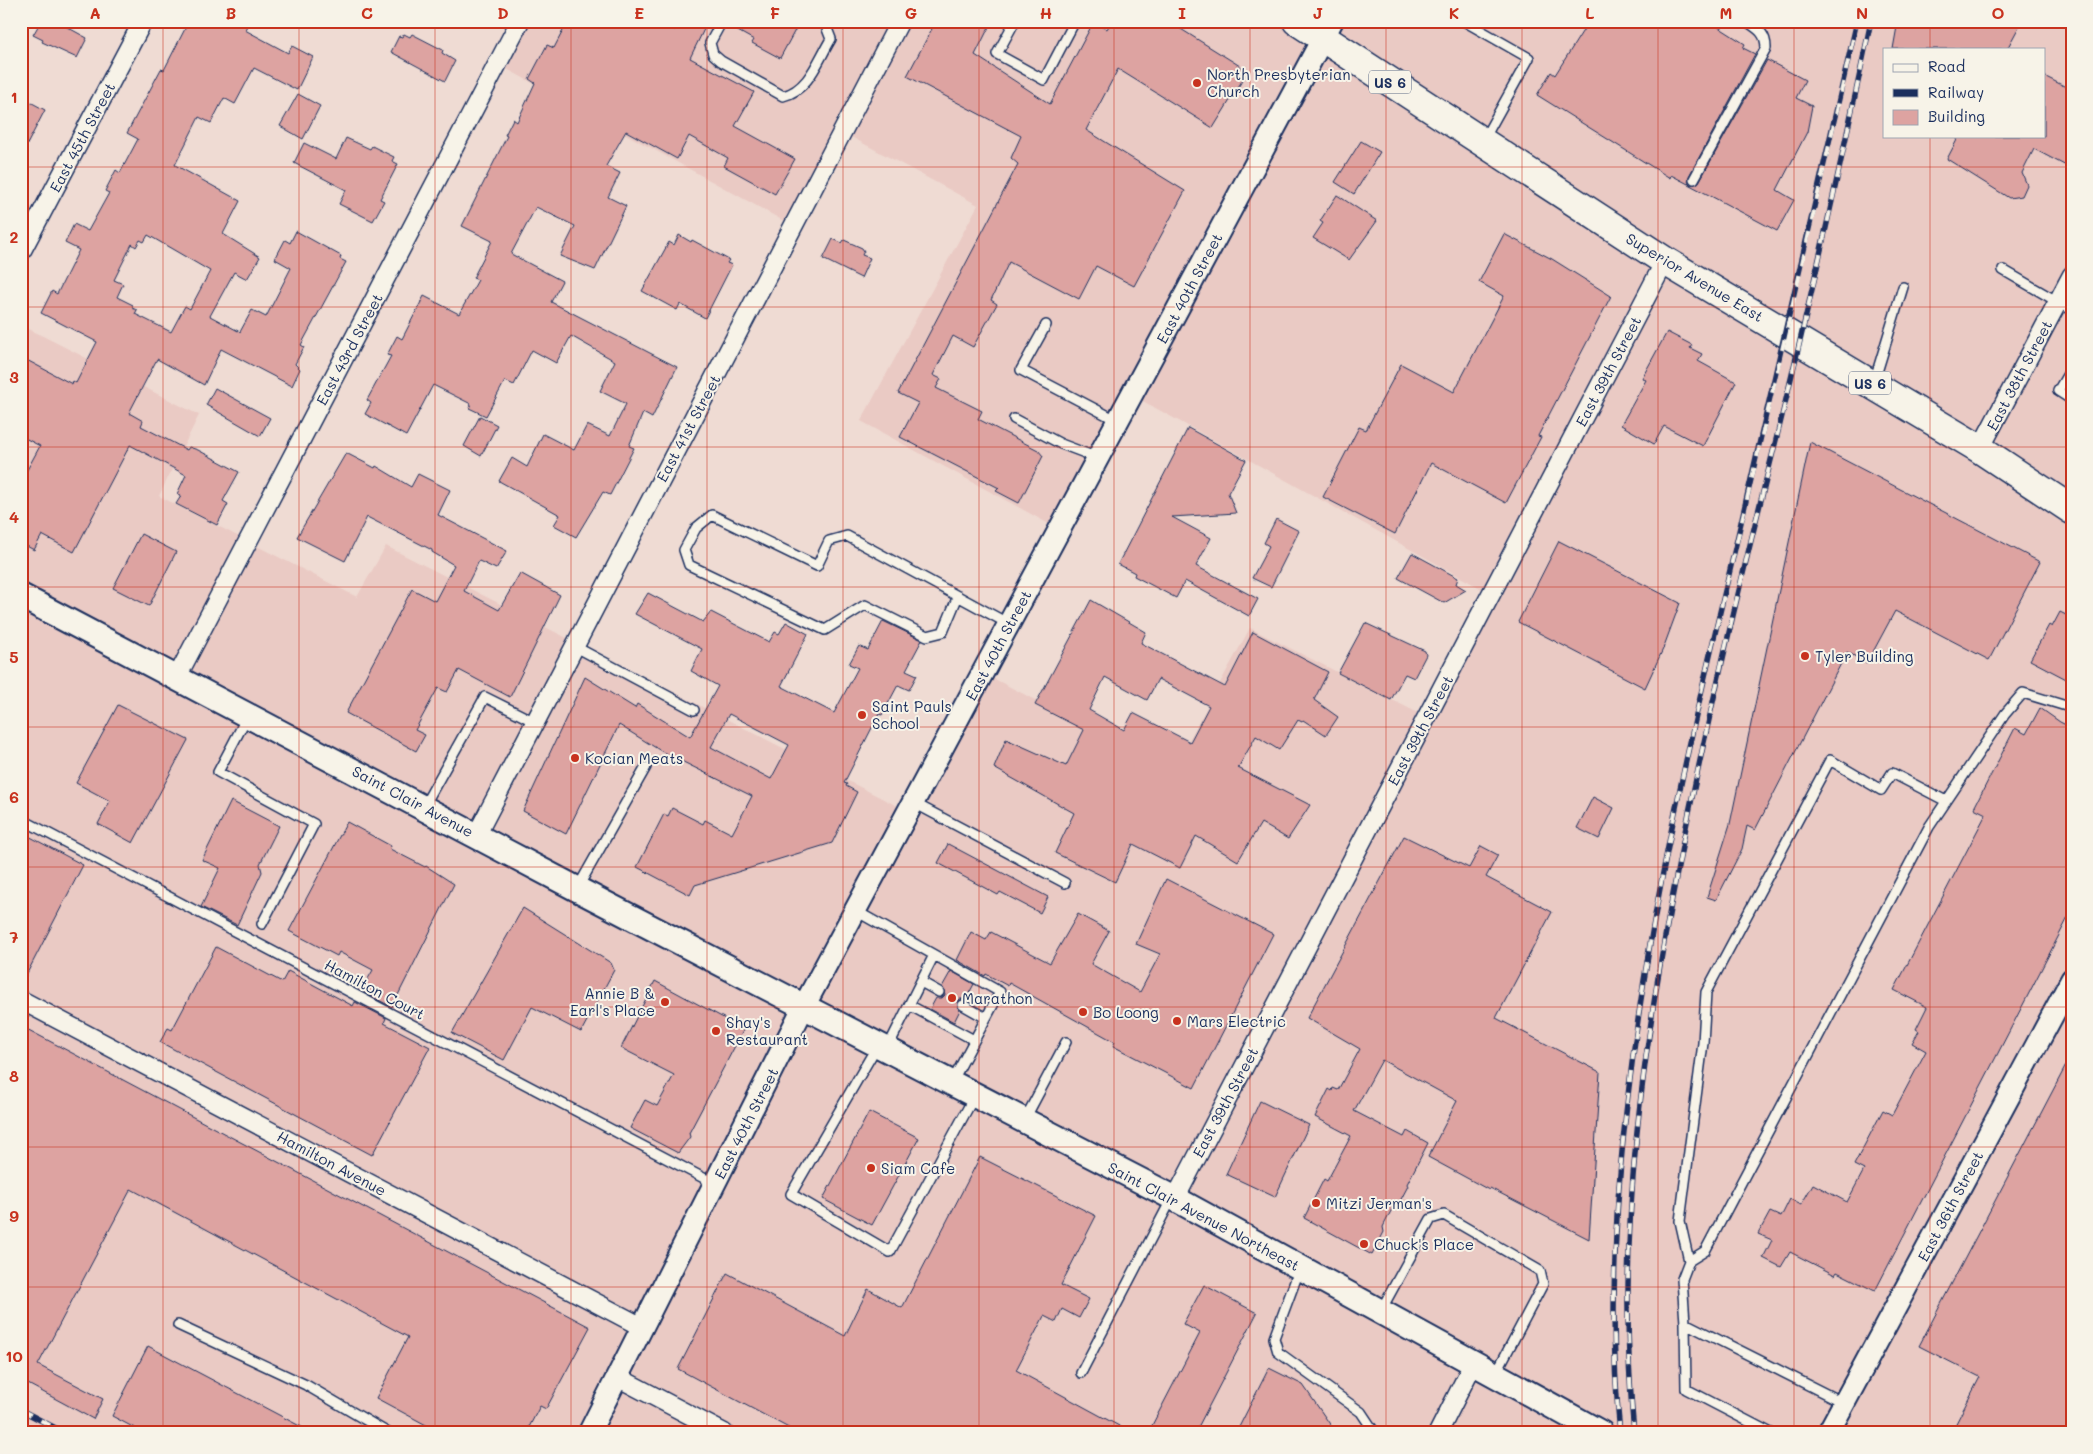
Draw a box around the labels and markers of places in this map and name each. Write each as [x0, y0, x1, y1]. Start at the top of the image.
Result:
place label: North Presbyterian Church [1207, 64, 1351, 101]
marker: North Presbyterian Church [1191, 77, 1203, 89]
place label: Tyler Building [1815, 646, 1914, 666]
marker: Tyler Building [1799, 650, 1811, 662]
place label: Saint Pauls School [872, 696, 952, 733]
marker: Saint Pauls School [856, 709, 868, 721]
place label: Kocian Meats [585, 748, 683, 768]
marker: Kocian Meats [569, 752, 581, 764]
place label: Annie B & Earl's Place [570, 983, 655, 1020]
place label: Marathon [962, 988, 1032, 1008]
marker: Marathon [946, 992, 958, 1004]
marker: Annie B & Earl's Place [659, 996, 671, 1008]
place label: Bo Loong [1093, 1002, 1159, 1022]
marker: Bo Loong [1077, 1006, 1089, 1018]
place label: Mars Electric [1187, 1011, 1286, 1031]
place label: Shay's Restaurant [726, 1012, 808, 1049]
marker: Mars Electric [1171, 1015, 1183, 1027]
marker: Shay's Restaurant [710, 1025, 722, 1037]
place label: Siam Cafe [881, 1158, 955, 1178]
marker: Siam Cafe [865, 1162, 877, 1174]
place label: Mitzi Jerman's [1326, 1193, 1432, 1213]
marker: Mitzi Jerman's [1310, 1197, 1322, 1209]
place label: Chuck's Place [1374, 1234, 1474, 1254]
marker: Chuck's Place [1358, 1238, 1370, 1250]

